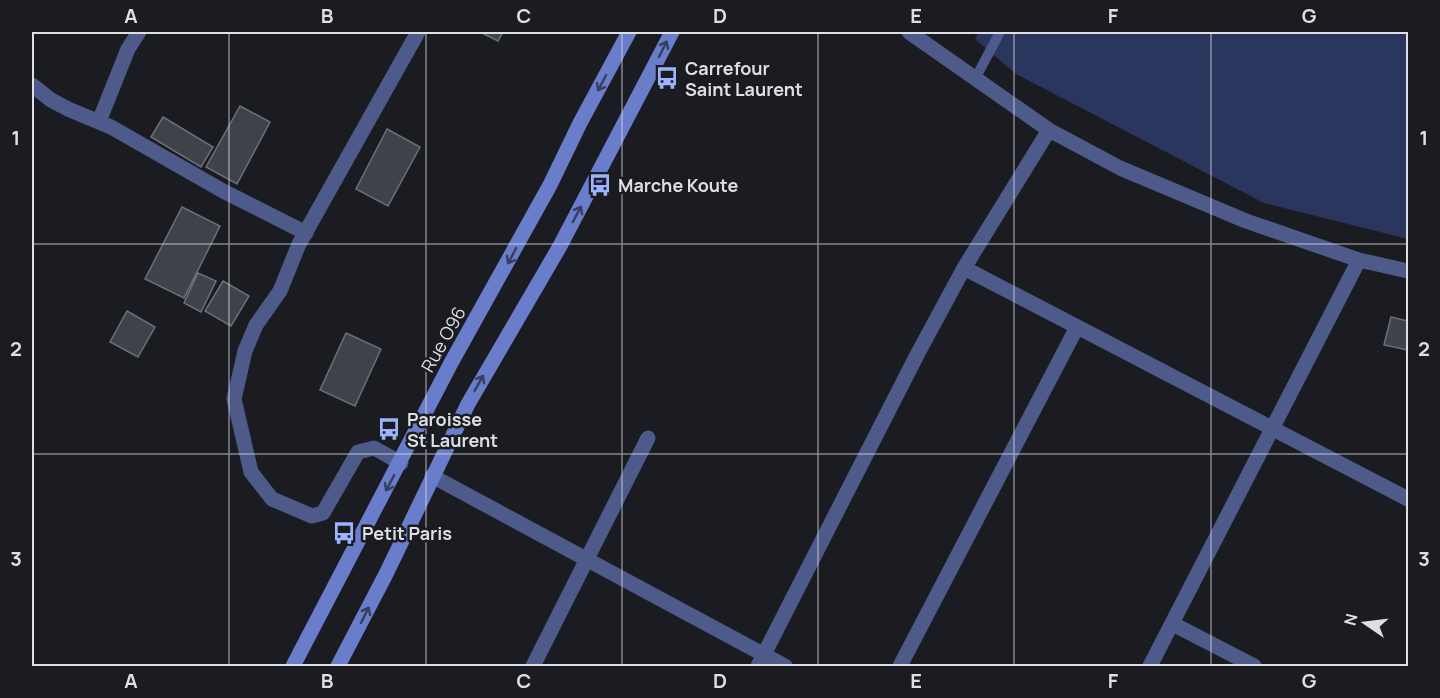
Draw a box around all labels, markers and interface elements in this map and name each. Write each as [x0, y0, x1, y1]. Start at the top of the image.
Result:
text: A [124, 2, 138, 29]
text: B [321, 2, 334, 29]
text: C [517, 2, 531, 29]
text: D [713, 2, 727, 29]
text: E [910, 2, 922, 29]
text: F [1108, 2, 1119, 29]
text: G [1302, 2, 1317, 29]
one-way arrow [658, 41, 669, 59]
place label: Carrefour Saint Laurent [685, 56, 803, 101]
bus stop icon: Carrefour Saint Laurent [654, 65, 680, 91]
one-way arrow [596, 74, 608, 91]
text: 1 [12, 124, 20, 151]
text: 1 [1420, 124, 1428, 151]
bus stop icon: Marche Koute [587, 172, 613, 198]
place label: Marche Koute [618, 173, 738, 197]
one-way arrow [571, 206, 583, 224]
one-way arrow [505, 247, 517, 265]
street label: Rue O96 [415, 302, 471, 376]
text: 2 [10, 335, 22, 362]
text: 2 [1418, 335, 1430, 362]
one-way arrow [474, 375, 486, 392]
place label: Paroisse St Laurent [407, 407, 498, 452]
bus stop icon: Paroisse St Laurent [376, 416, 402, 442]
one-way arrow [384, 474, 395, 492]
bus stop icon: Petit Paris [331, 520, 357, 546]
place label: Petit Paris [362, 521, 452, 545]
text: 3 [10, 545, 22, 572]
text: 3 [1418, 545, 1430, 572]
north arrow [1335, 593, 1395, 653]
one-way arrow [360, 606, 372, 624]
text: N [1338, 611, 1363, 628]
text: A [124, 667, 138, 694]
text: B [321, 667, 334, 694]
text: C [517, 667, 531, 694]
text: D [713, 667, 727, 694]
text: E [910, 667, 922, 694]
text: F [1108, 667, 1119, 694]
text: G [1302, 667, 1317, 694]

